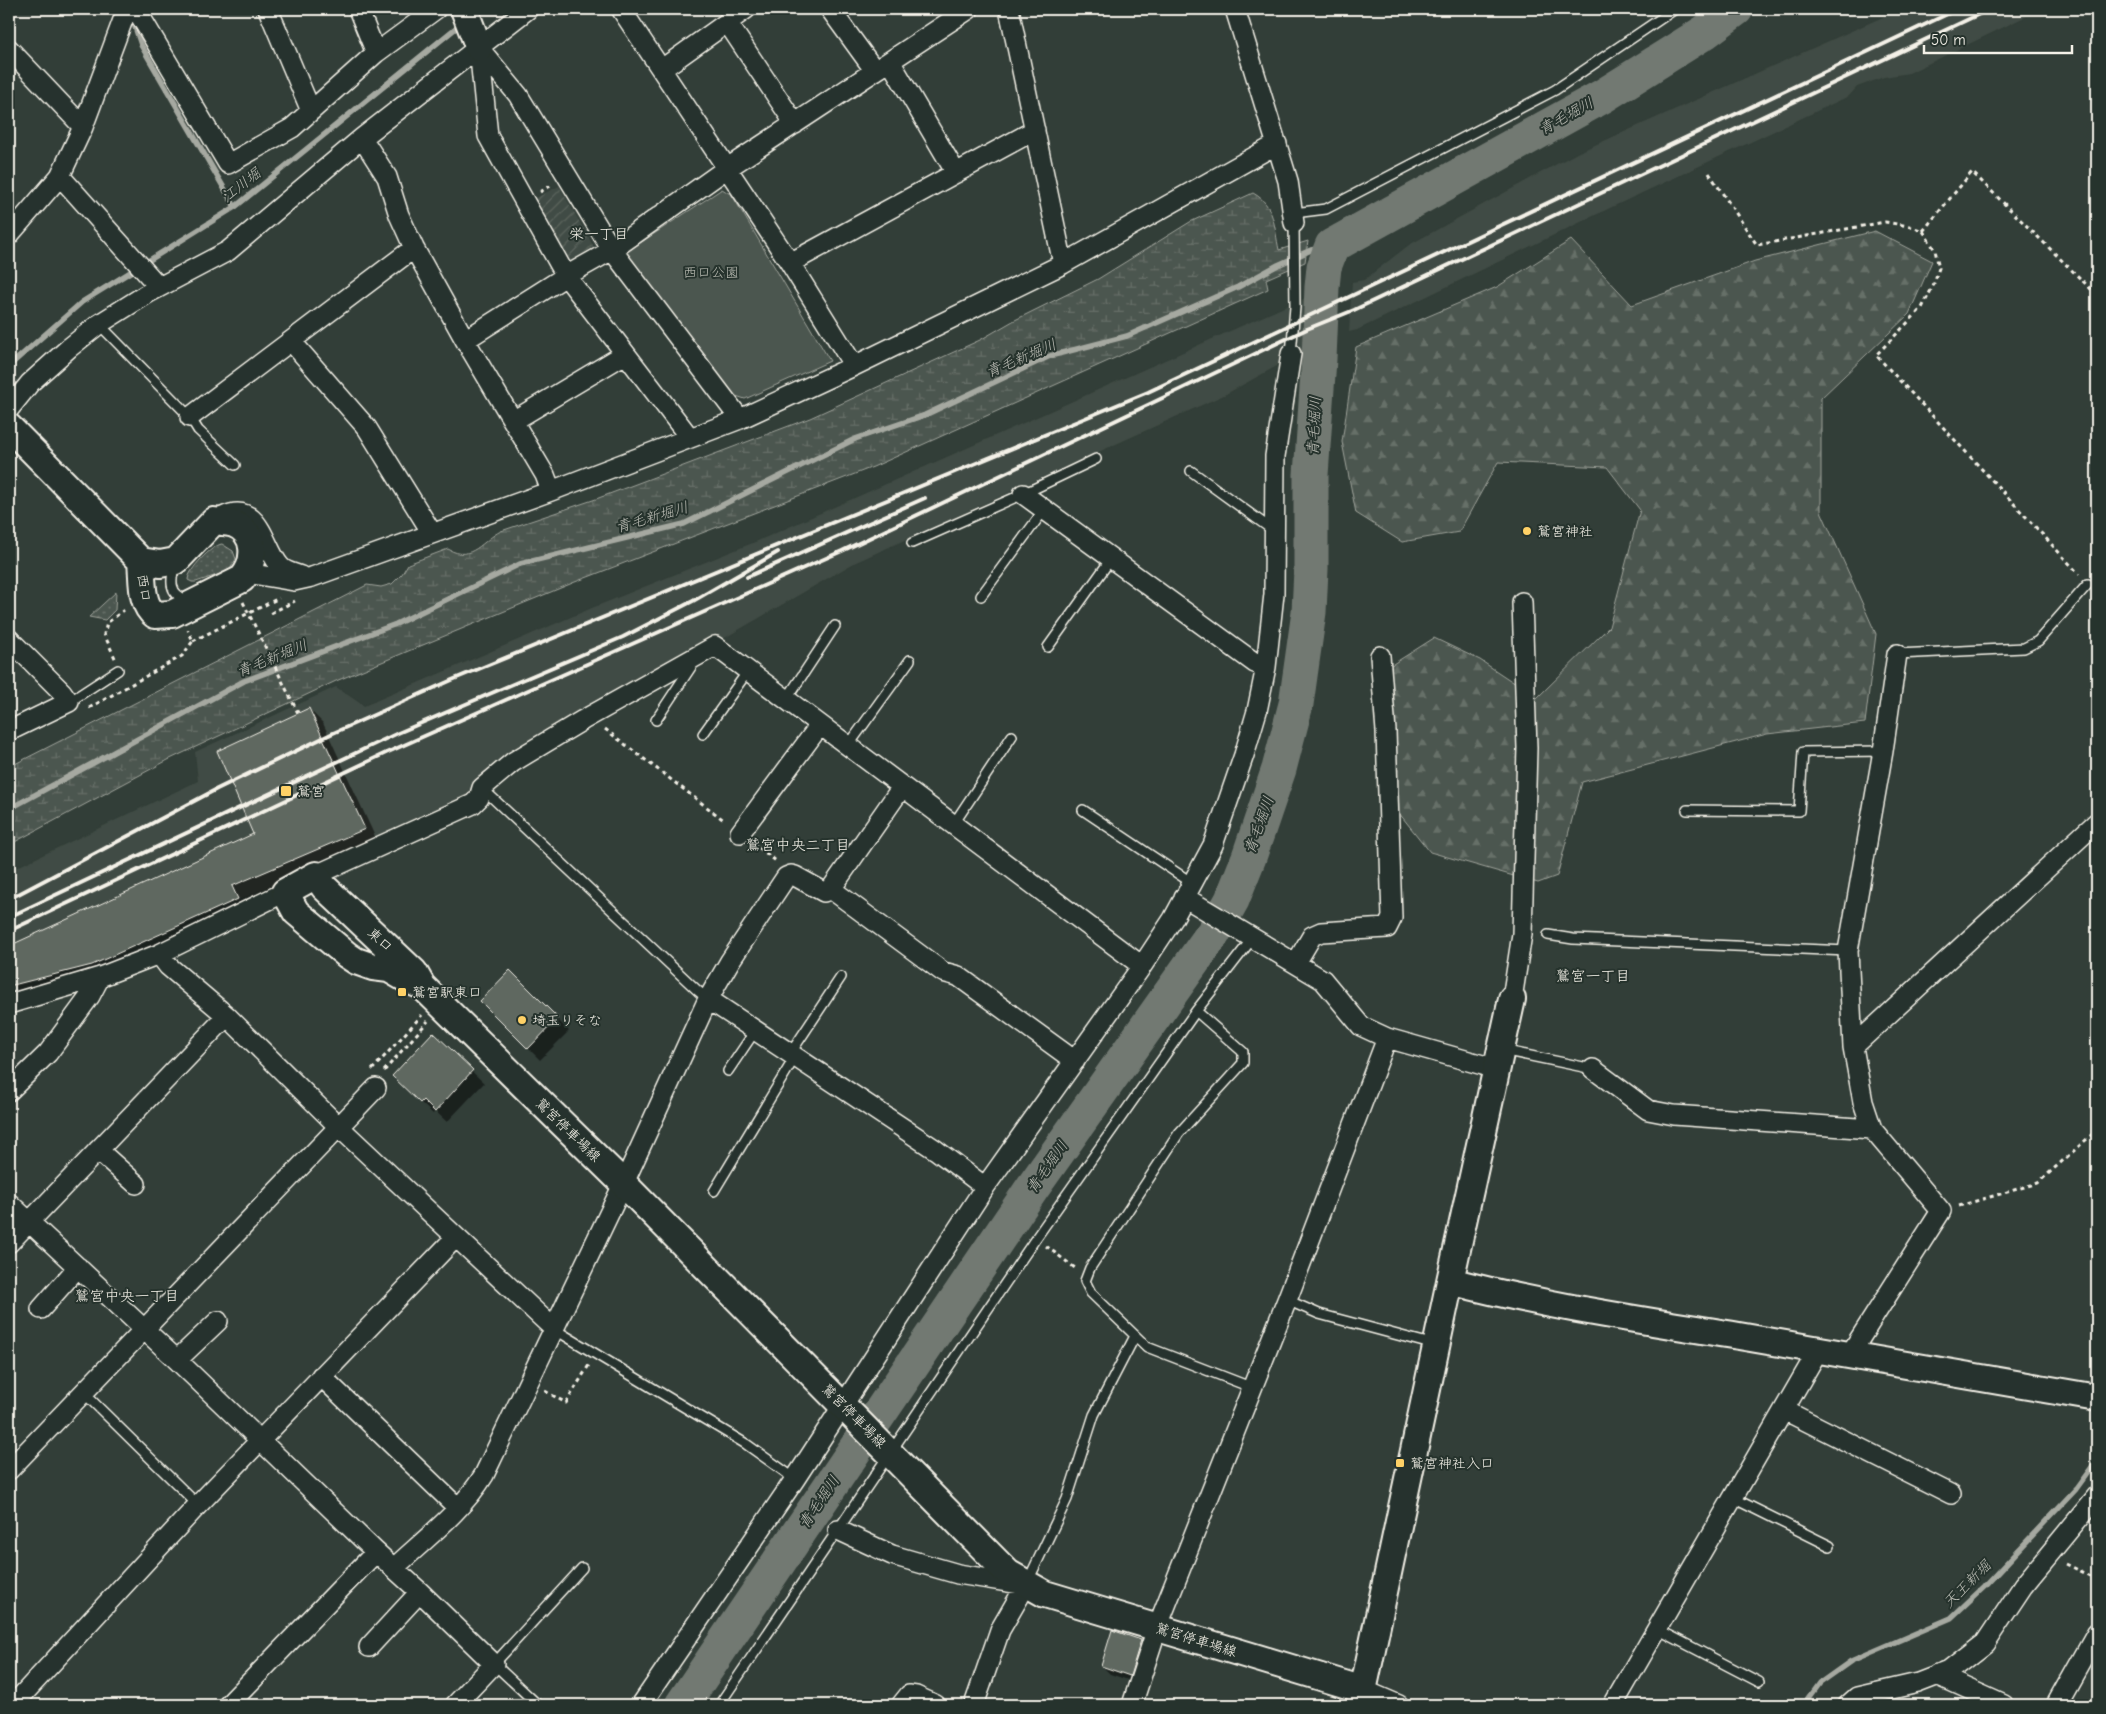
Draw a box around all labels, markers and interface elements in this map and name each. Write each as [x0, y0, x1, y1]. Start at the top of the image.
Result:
scale bar [1924, 22, 2071, 54]
text: 50 m [1931, 31, 1966, 49]
water label: 青毛堀川 [1535, 94, 1597, 138]
water label: 江川堀 [218, 163, 265, 206]
district label: 栄一丁目 [569, 225, 629, 243]
park label: 西口公園 [683, 264, 739, 281]
water label: 青毛新堀川 [983, 335, 1059, 381]
water label: 青毛堀川 [1303, 396, 1325, 456]
water label: 青毛新堀川 [613, 498, 691, 536]
place label: 鷲宮神社 [1537, 523, 1593, 540]
marker: 鷲宮神社 [1521, 525, 1533, 537]
street label: 西口 [134, 573, 154, 603]
water label: 青毛新堀川 [234, 636, 310, 680]
place label: 鷲宮 [297, 783, 325, 800]
marker: 鷲宮 [279, 784, 293, 798]
water label: 青毛堀川 [1240, 794, 1278, 856]
district label: 鷲宮中央二丁目 [745, 836, 851, 854]
street label: 東口 [364, 924, 396, 956]
district label: 鷲宮一丁目 [1555, 967, 1631, 985]
place label: 鷲宮駅東口 [412, 984, 482, 1001]
marker: 鷲宮駅東口 [396, 986, 408, 998]
place label: 埼玉りそな [532, 1012, 602, 1029]
marker: 埼玉りそな [516, 1014, 528, 1026]
street label: 鷲宮停車場線 [532, 1095, 604, 1165]
water label: 青毛堀川 [1022, 1137, 1072, 1197]
district label: 鷲宮中央一丁目 [74, 1287, 180, 1305]
street label: 鷲宮停車場線 [818, 1380, 890, 1452]
place label: 鷲宮神社入口 [1410, 1455, 1494, 1472]
marker: 鷲宮神社入口 [1394, 1457, 1406, 1469]
water label: 青毛堀川 [795, 1472, 843, 1532]
water label: 天王新堀 [1939, 1556, 1995, 1612]
street label: 鷲宮停車場線 [1153, 1620, 1239, 1660]

